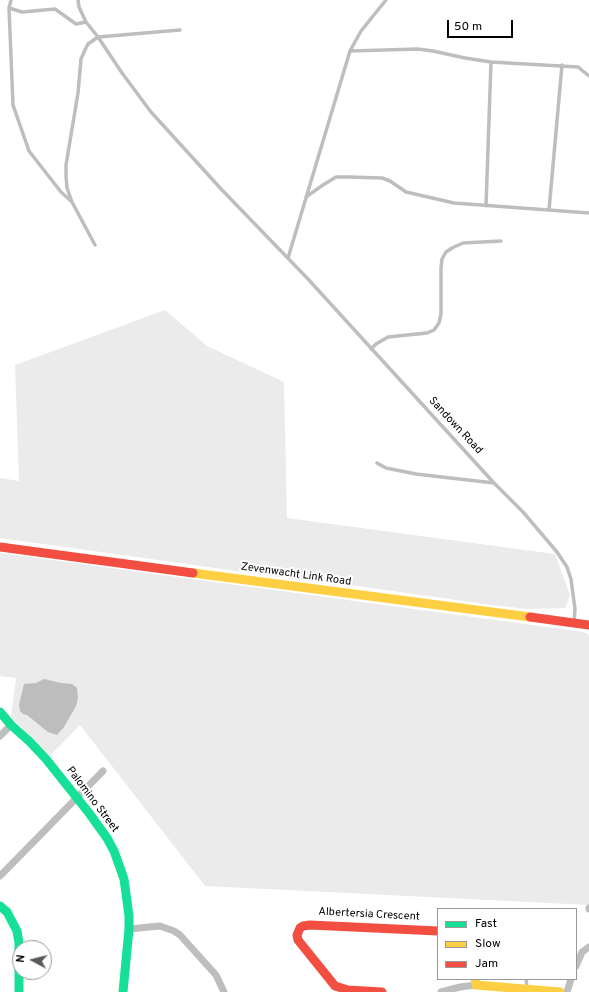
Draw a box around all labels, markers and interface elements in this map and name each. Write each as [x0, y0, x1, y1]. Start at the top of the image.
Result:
scale bar [449, 12, 515, 38]
text: 50 m [454, 19, 482, 35]
street label: Sandown Road [425, 395, 485, 457]
street label: Zevenwacht Link Road [240, 561, 352, 589]
street label: Palomino Street [63, 765, 121, 835]
street label: Albertersia Crescent [318, 906, 420, 924]
legend [437, 908, 577, 980]
text: Fast [475, 916, 497, 932]
text: Slow [475, 936, 501, 952]
north arrow [12, 940, 52, 980]
text: N [14, 954, 29, 963]
text: Jam [475, 956, 498, 972]

